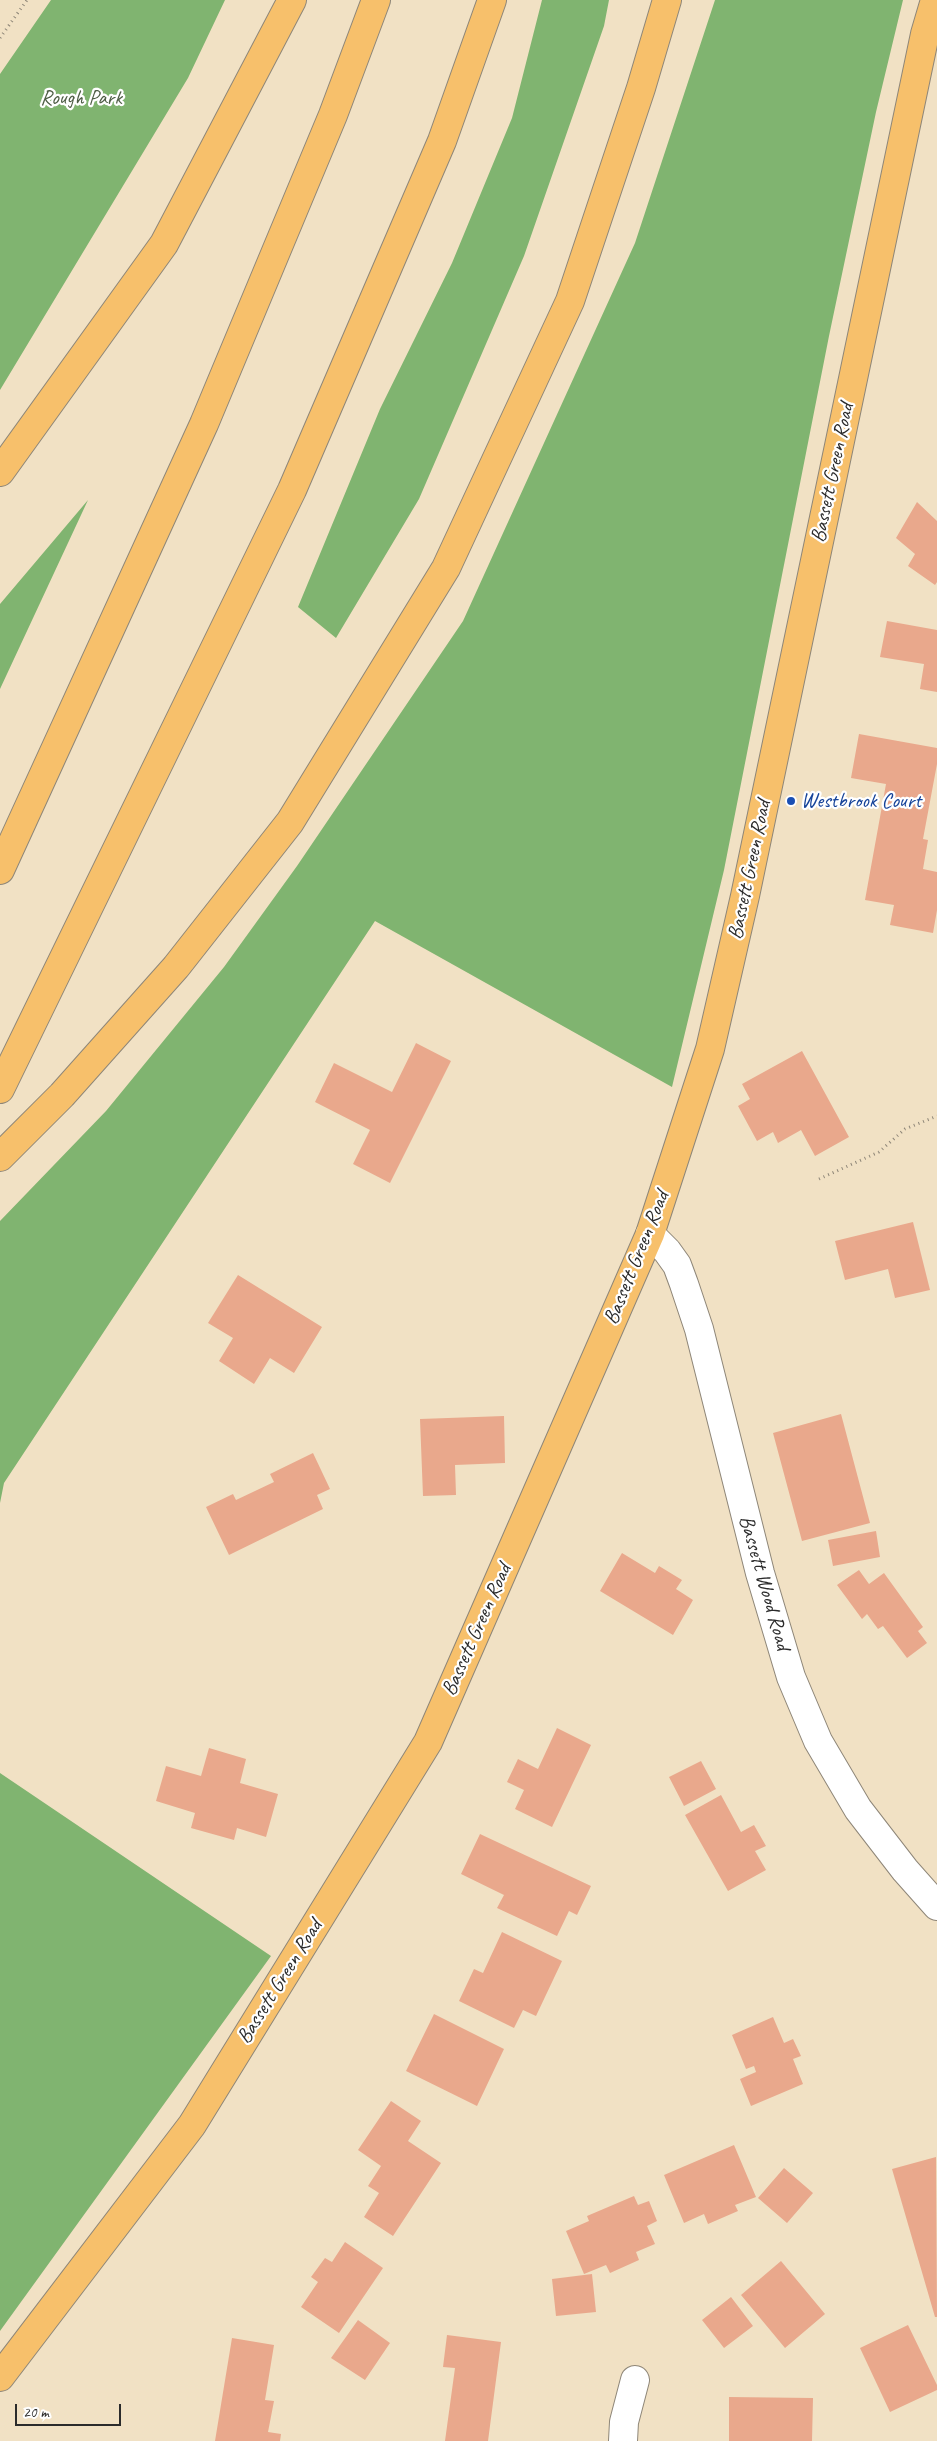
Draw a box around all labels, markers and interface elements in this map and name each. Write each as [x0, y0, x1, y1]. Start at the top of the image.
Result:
park label: Rough Park [40, 85, 122, 111]
street label: Bassett Green Road [806, 401, 860, 545]
place label: Westbrook Court [801, 788, 921, 814]
marker: Westbrook Court [785, 795, 797, 807]
street label: Bassett Green Road [723, 798, 777, 942]
street label: Bassett Green Road [599, 1188, 675, 1328]
street label: Bassett Wood Road [733, 1513, 795, 1653]
street label: Bassett Green Road [437, 1560, 517, 1700]
street label: Bassett Green Road [232, 1915, 328, 2049]
scale bar [18, 2394, 124, 2426]
text: 20 m [23, 2403, 49, 2422]

